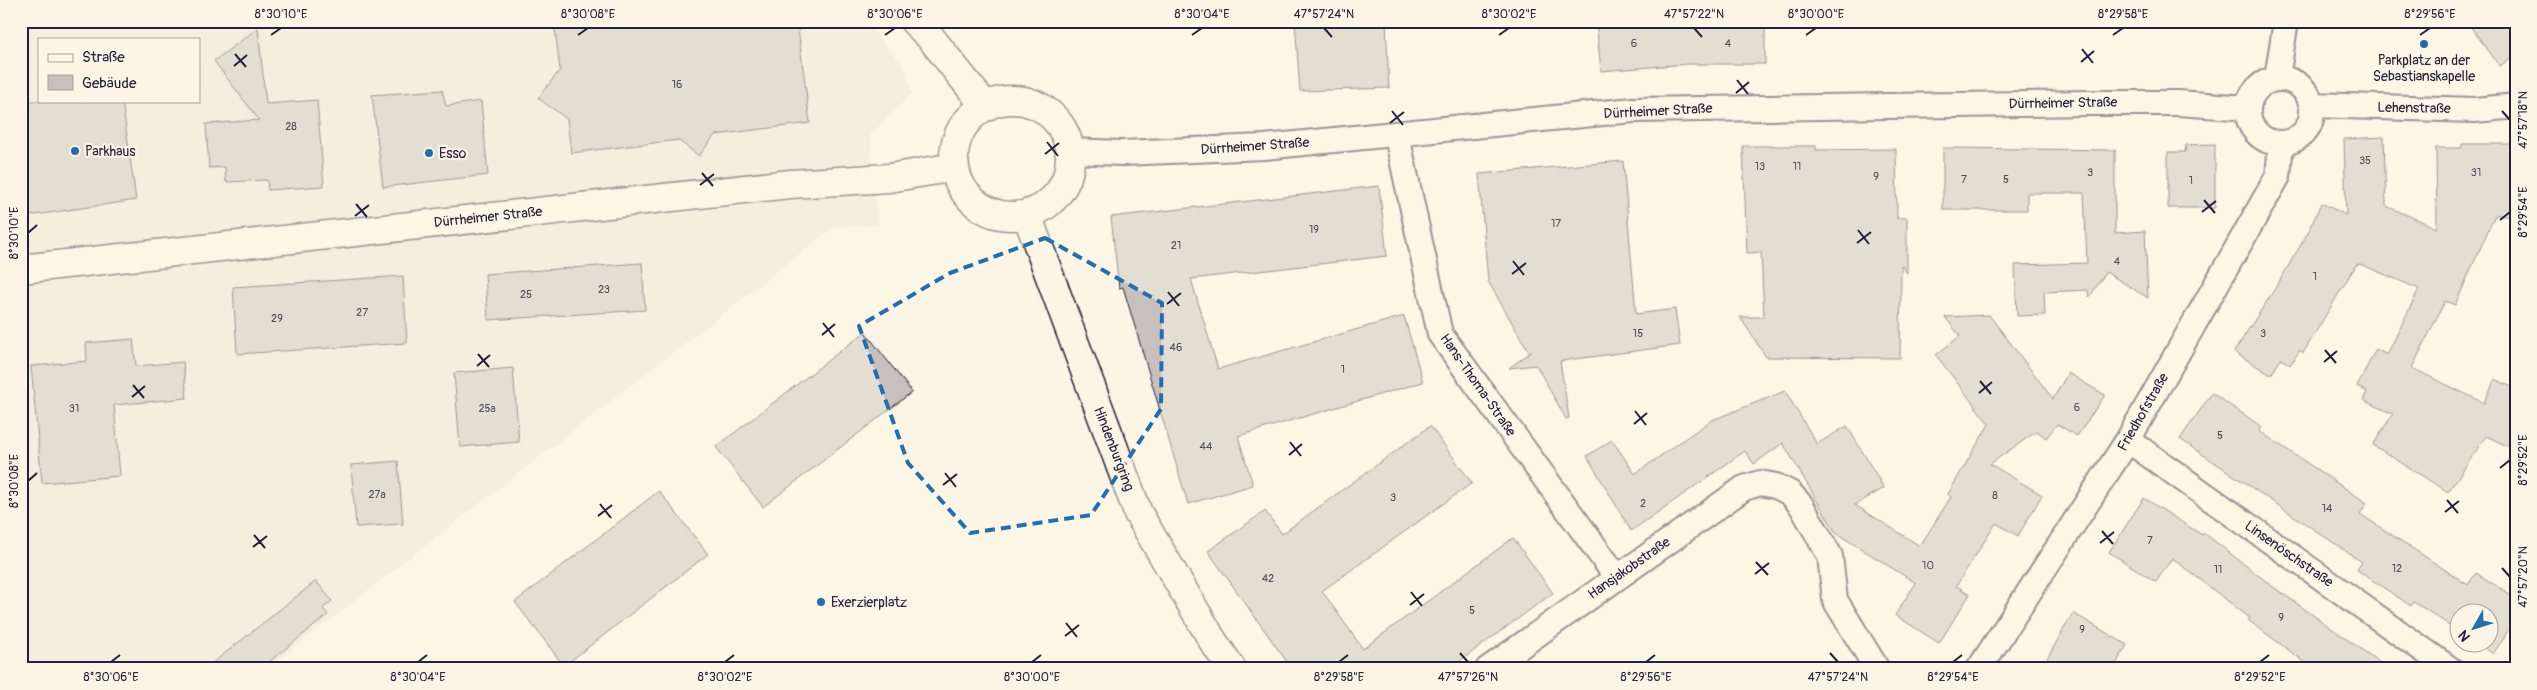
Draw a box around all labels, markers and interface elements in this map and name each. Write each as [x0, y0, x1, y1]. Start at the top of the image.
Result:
text: 8°30'10"E [255, 7, 307, 22]
text: 8°30'08"E [561, 7, 615, 22]
text: 8°30'06"E [868, 7, 922, 22]
text: 8°30'04"E [1175, 7, 1229, 22]
text: 47°57'24"N [1294, 7, 1354, 22]
text: 8°30'02"E [1482, 7, 1536, 22]
text: 47°57'22"N [1664, 7, 1724, 22]
text: 8°30'00"E [1788, 7, 1844, 22]
text: 8°29'58"E [2098, 7, 2148, 22]
text: 8°29'56"E [2404, 7, 2456, 22]
house number: 6 [1631, 37, 1637, 50]
house number: 4 [1725, 37, 1732, 50]
legend [38, 38, 200, 102]
marker: Parkplatz an der Sebastianskapelle [2418, 38, 2430, 50]
text: Straße [82, 48, 125, 67]
place label: Parkplatz an der Sebastianskapelle [2373, 52, 2475, 85]
text: Gebäude [82, 74, 137, 93]
house number: 16 [672, 78, 682, 91]
text: 47°57'18"N [2516, 91, 2531, 149]
street label: Dürrheimer Straße [2008, 94, 2118, 112]
street label: Lehenstraße [2377, 99, 2451, 117]
street label: Dürrheimer Straße [1603, 100, 1713, 122]
house number: 28 [285, 120, 297, 133]
street label: Dürrheimer Straße [1200, 134, 1310, 158]
place label: Parkhaus [85, 143, 136, 160]
marker: Parkhaus [69, 145, 81, 157]
place label: Esso [439, 145, 467, 162]
marker: Esso [423, 147, 435, 159]
house number: 35 [2359, 154, 2371, 167]
house number: 13 [1755, 160, 1765, 173]
house number: 11 [1793, 160, 1801, 173]
house number: 3 [2087, 166, 2093, 179]
house number: 31 [2471, 166, 2481, 179]
house number: 9 [1873, 170, 1879, 183]
house number: 7 [1961, 173, 1967, 186]
house number: 5 [2003, 173, 2009, 186]
house number: 1 [2189, 174, 2193, 187]
text: 8°29'54"E [2516, 186, 2531, 238]
street label: Dürrheimer Straße [433, 203, 543, 231]
text: 8°30'10"E [7, 207, 22, 259]
house number: 17 [1551, 217, 1561, 230]
house number: 19 [1309, 223, 1319, 236]
house number: 21 [1171, 239, 1181, 252]
house number: 4 [2114, 255, 2121, 268]
house number: 1 [2313, 270, 2317, 283]
house number: 23 [598, 283, 610, 296]
house number: 25 [520, 288, 532, 301]
house number: 27 [356, 306, 368, 319]
house number: 29 [271, 312, 283, 325]
house number: 15 [1633, 327, 1643, 340]
house number: 3 [2260, 327, 2266, 340]
street label: Hans-Thoma-Straße [1436, 331, 1520, 440]
house number: 46 [1170, 341, 1182, 354]
house number: 1 [1341, 363, 1345, 376]
street label: Friedhofstraße [2114, 370, 2172, 454]
house number: 6 [2074, 401, 2080, 414]
house number: 31 [69, 402, 79, 415]
house number: 25a [478, 402, 496, 415]
street label: Hindenburgring [1090, 404, 1138, 494]
house number: 5 [2217, 429, 2223, 442]
text: 8°29'52"E [2516, 435, 2531, 485]
house number: 44 [1200, 440, 1213, 453]
text: 8°30'08"E [7, 454, 22, 508]
house number: 27a [368, 488, 386, 501]
house number: 8 [1992, 489, 1998, 502]
house number: 3 [1390, 491, 1396, 504]
house number: 2 [1640, 497, 1646, 510]
house number: 14 [2322, 502, 2333, 515]
street label: Linsenöschstraße [2241, 517, 2337, 591]
street label: Hansjakobstraße [1584, 533, 1674, 603]
house number: 7 [2147, 534, 2153, 547]
text: 47°57'20"N [2516, 546, 2531, 608]
house number: 10 [1922, 559, 1934, 572]
house number: 12 [2392, 562, 2402, 575]
house number: 11 [2214, 563, 2222, 576]
house number: 42 [1262, 572, 1274, 585]
place label: Exerzierplatz [831, 594, 907, 611]
marker: Exerzierplatz [815, 596, 827, 608]
north arrow [2450, 602, 2500, 652]
house number: 5 [1469, 604, 1475, 617]
house number: 9 [2278, 611, 2284, 624]
house number: 9 [2079, 623, 2085, 636]
text: N [2455, 627, 2474, 645]
text: 8°30'06"E [84, 670, 138, 685]
text: 8°30'04"E [391, 670, 445, 685]
text: 8°30'02"E [698, 670, 752, 685]
text: 8°30'00"E [1004, 670, 1060, 685]
text: 8°29'58"E [1314, 670, 1364, 685]
text: 47°57'26"N [1438, 670, 1498, 685]
text: 8°29'56"E [1620, 670, 1672, 685]
text: 47°57'24"N [1808, 670, 1868, 685]
text: 8°29'54"E [1927, 670, 1979, 685]
text: 8°29'52"E [2235, 670, 2285, 685]

